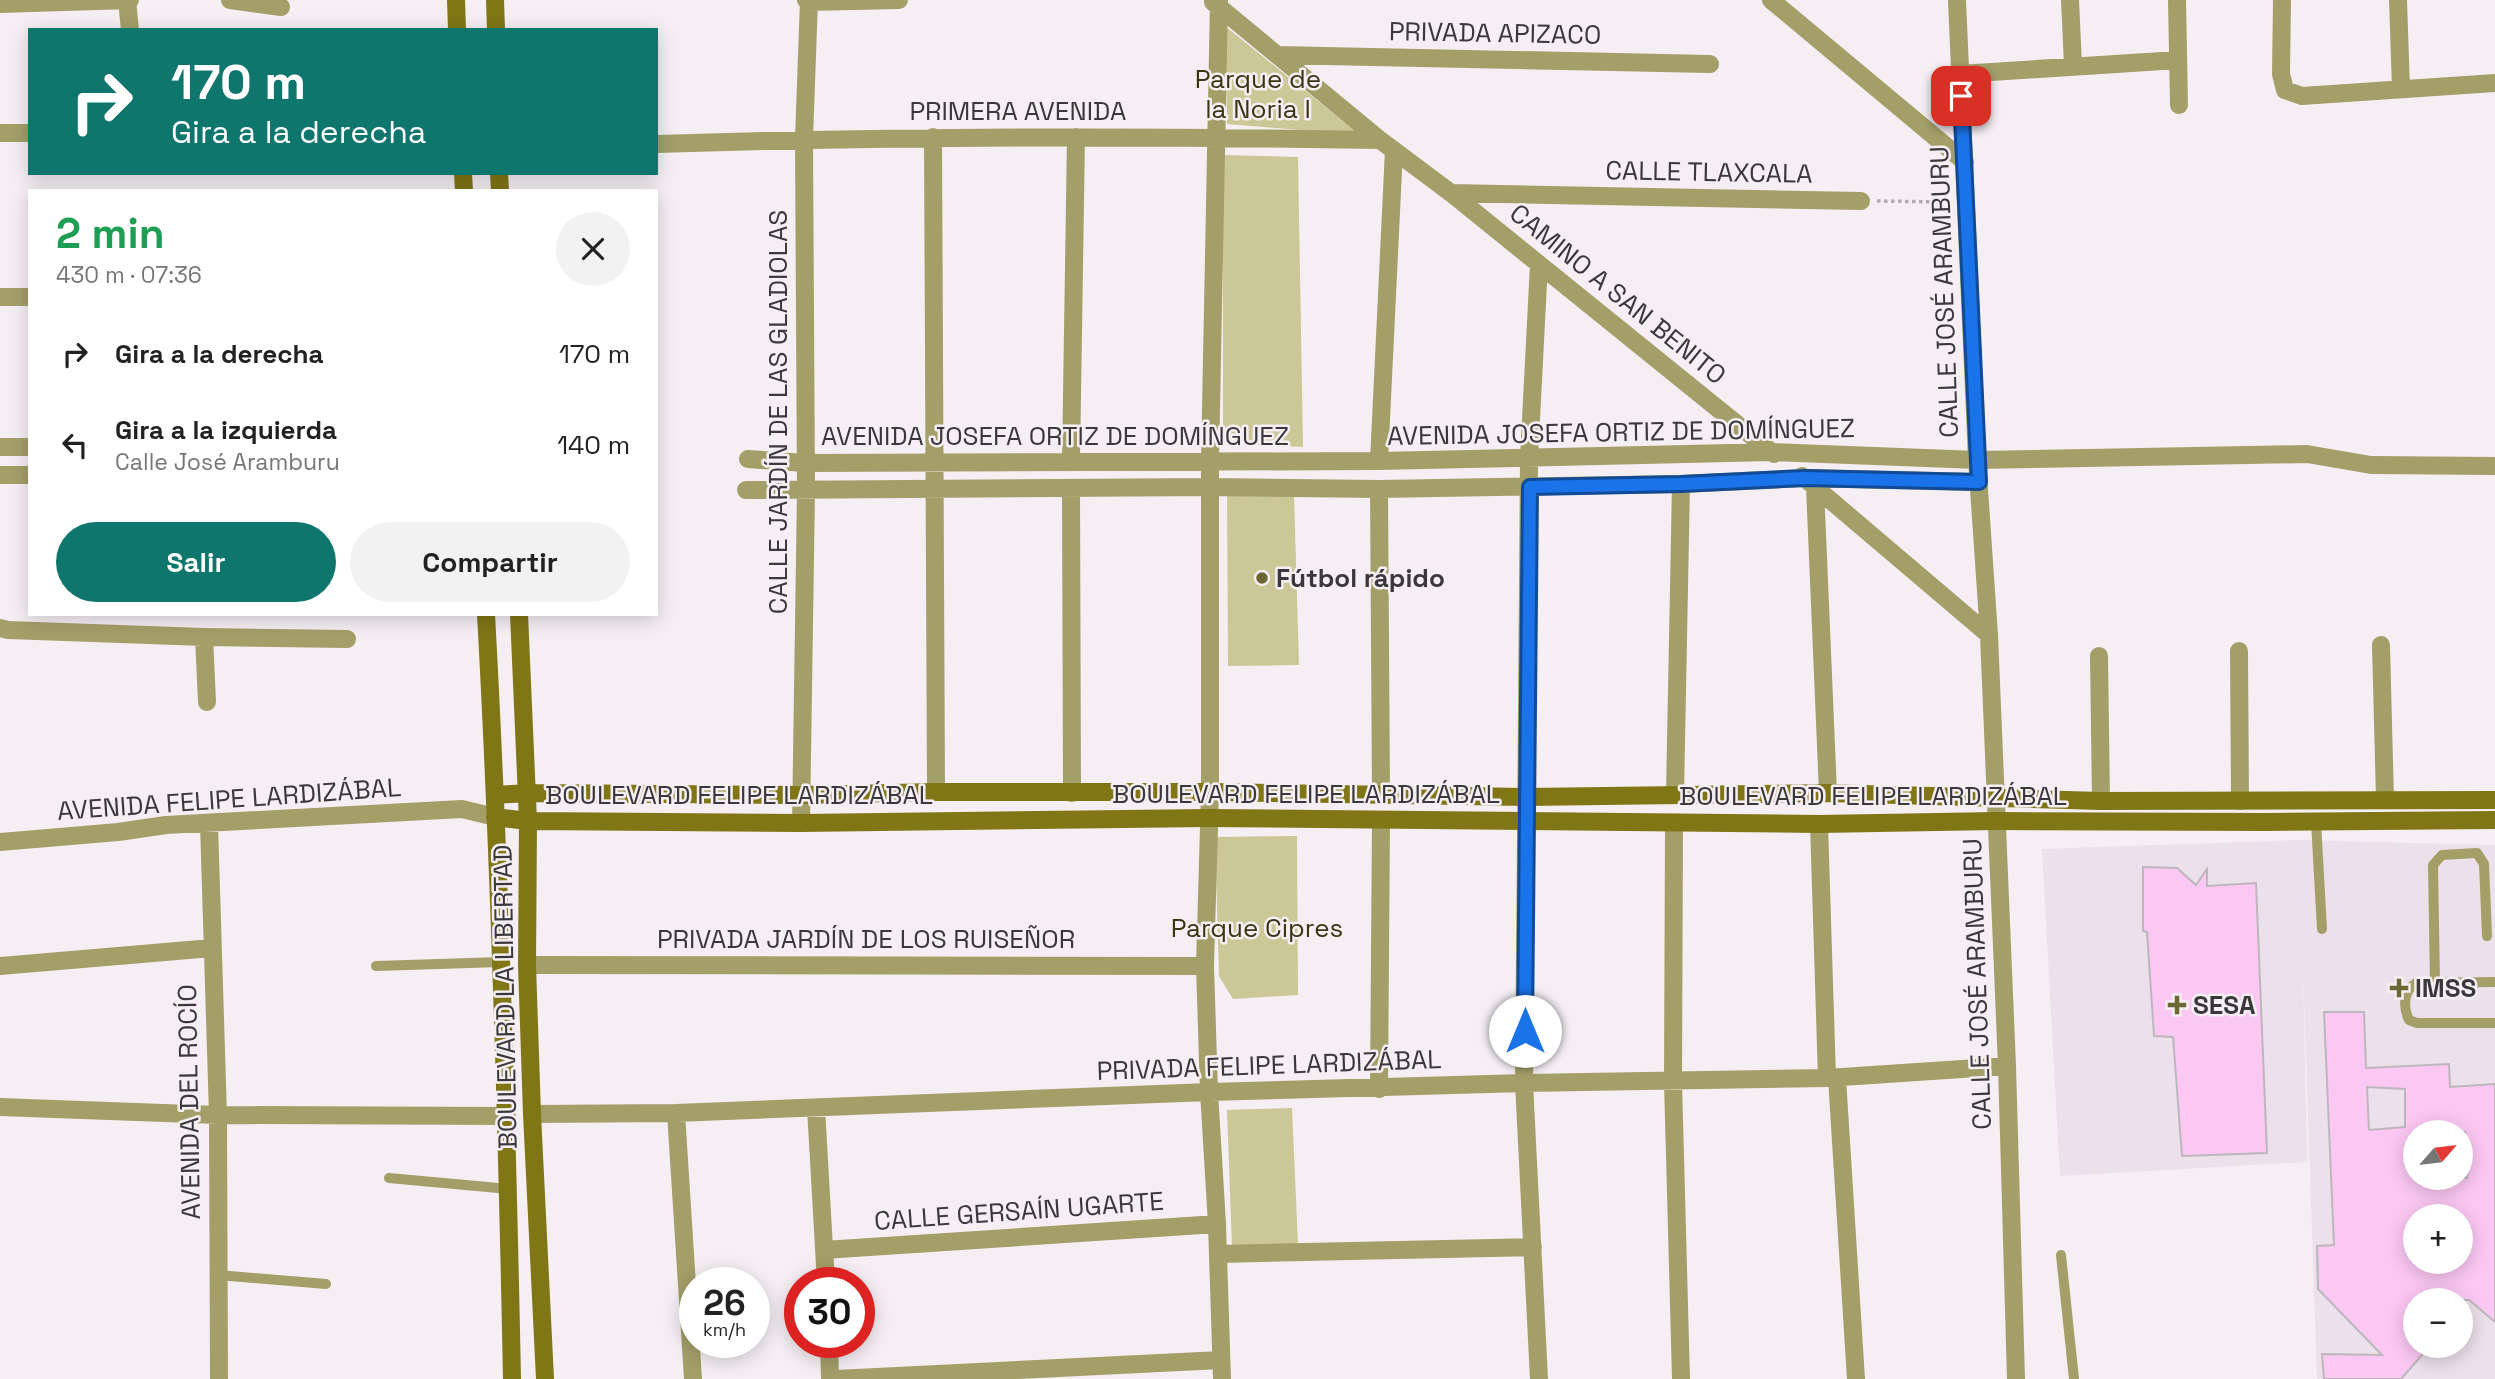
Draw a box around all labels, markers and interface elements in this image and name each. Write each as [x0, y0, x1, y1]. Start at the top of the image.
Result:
street label: PRIVADA APIZACO [1389, 14, 1601, 52]
text: 170 m [171, 51, 306, 113]
icon: right [56, 56, 147, 147]
park label: Parque de la Noria I [1195, 62, 1321, 126]
pin [1931, 66, 1991, 126]
icon: arrive [1942, 77, 1980, 115]
street label: PRIMERA AVENIDA [909, 94, 1127, 128]
text: Gira a la derecha [171, 112, 426, 152]
street label: CALLE JOSÉ ARAMBURU [1922, 146, 1966, 438]
street label: CALLE TLAXCALA [1605, 153, 1813, 191]
street label: CAMINO A SAN BENITO [1503, 196, 1733, 392]
text: 2 min [56, 207, 165, 260]
street label: CALLE JARDÍN DE LAS GLADIOLAS [761, 210, 795, 614]
button: close [556, 212, 630, 286]
text: 430 m · 07:36 [56, 260, 202, 290]
icon: right [56, 335, 94, 373]
text: Gira a la derecha [115, 337, 324, 371]
text: 170 m [559, 337, 630, 371]
street label: AVENIDA JOSEFA ORTIZ DE DOMÍNGUEZ [1387, 411, 1855, 453]
text: Gira a la izquierda [115, 413, 337, 447]
street label: AVENIDA JOSEFA ORTIZ DE DOMÍNGUEZ [821, 419, 1289, 453]
icon: left [56, 426, 94, 464]
text: 140 m [557, 428, 630, 462]
text: Calle José Aramburu [115, 447, 340, 477]
button: Salir [56, 522, 336, 602]
button: Compartir [350, 522, 630, 602]
place label: Fútbol rápido [1276, 561, 1445, 595]
marker: Fútbol rápido [1254, 570, 1270, 586]
street label: AVENIDA FELIPE LARDIZÁBAL [56, 770, 402, 828]
street label: BOULEVARD FELIPE LARDIZÁBAL [1112, 777, 1500, 811]
street label: BOULEVARD FELIPE LARDIZÁBAL [545, 778, 933, 812]
street label: BOULEVARD FELIPE LARDIZÁBAL [1679, 779, 2067, 813]
street label: CALLE JOSÉ ARAMBURU [1955, 838, 1999, 1130]
street label: BOULEVARD LA LIBERTAD [485, 844, 525, 1150]
park label: Parque Cipres [1171, 911, 1343, 945]
street label: PRIVADA JARDÍN DE LOS RUISEÑOR [657, 922, 1075, 956]
place label: IMSS [2415, 971, 2476, 1005]
marker: IMSS [2389, 978, 2409, 998]
street label: AVENIDA DEL ROCÍO [170, 984, 208, 1220]
place label: SESA [2193, 988, 2256, 1022]
position arrow [1488, 994, 1562, 1068]
marker: SESA [2167, 995, 2187, 1015]
street label: PRIVADA FELIPE LARDIZÁBAL [1096, 1042, 1442, 1088]
north arrow [2403, 1120, 2473, 1190]
map controls [2403, 1120, 2473, 1358]
street label: CALLE GERSAÍN UGARTE [873, 1184, 1165, 1238]
button: + [2403, 1204, 2473, 1274]
speed limit sign: 30 [784, 1267, 875, 1358]
text: 26 [703, 1281, 746, 1325]
button: − [2403, 1288, 2473, 1358]
text: km/h [703, 1318, 746, 1341]

